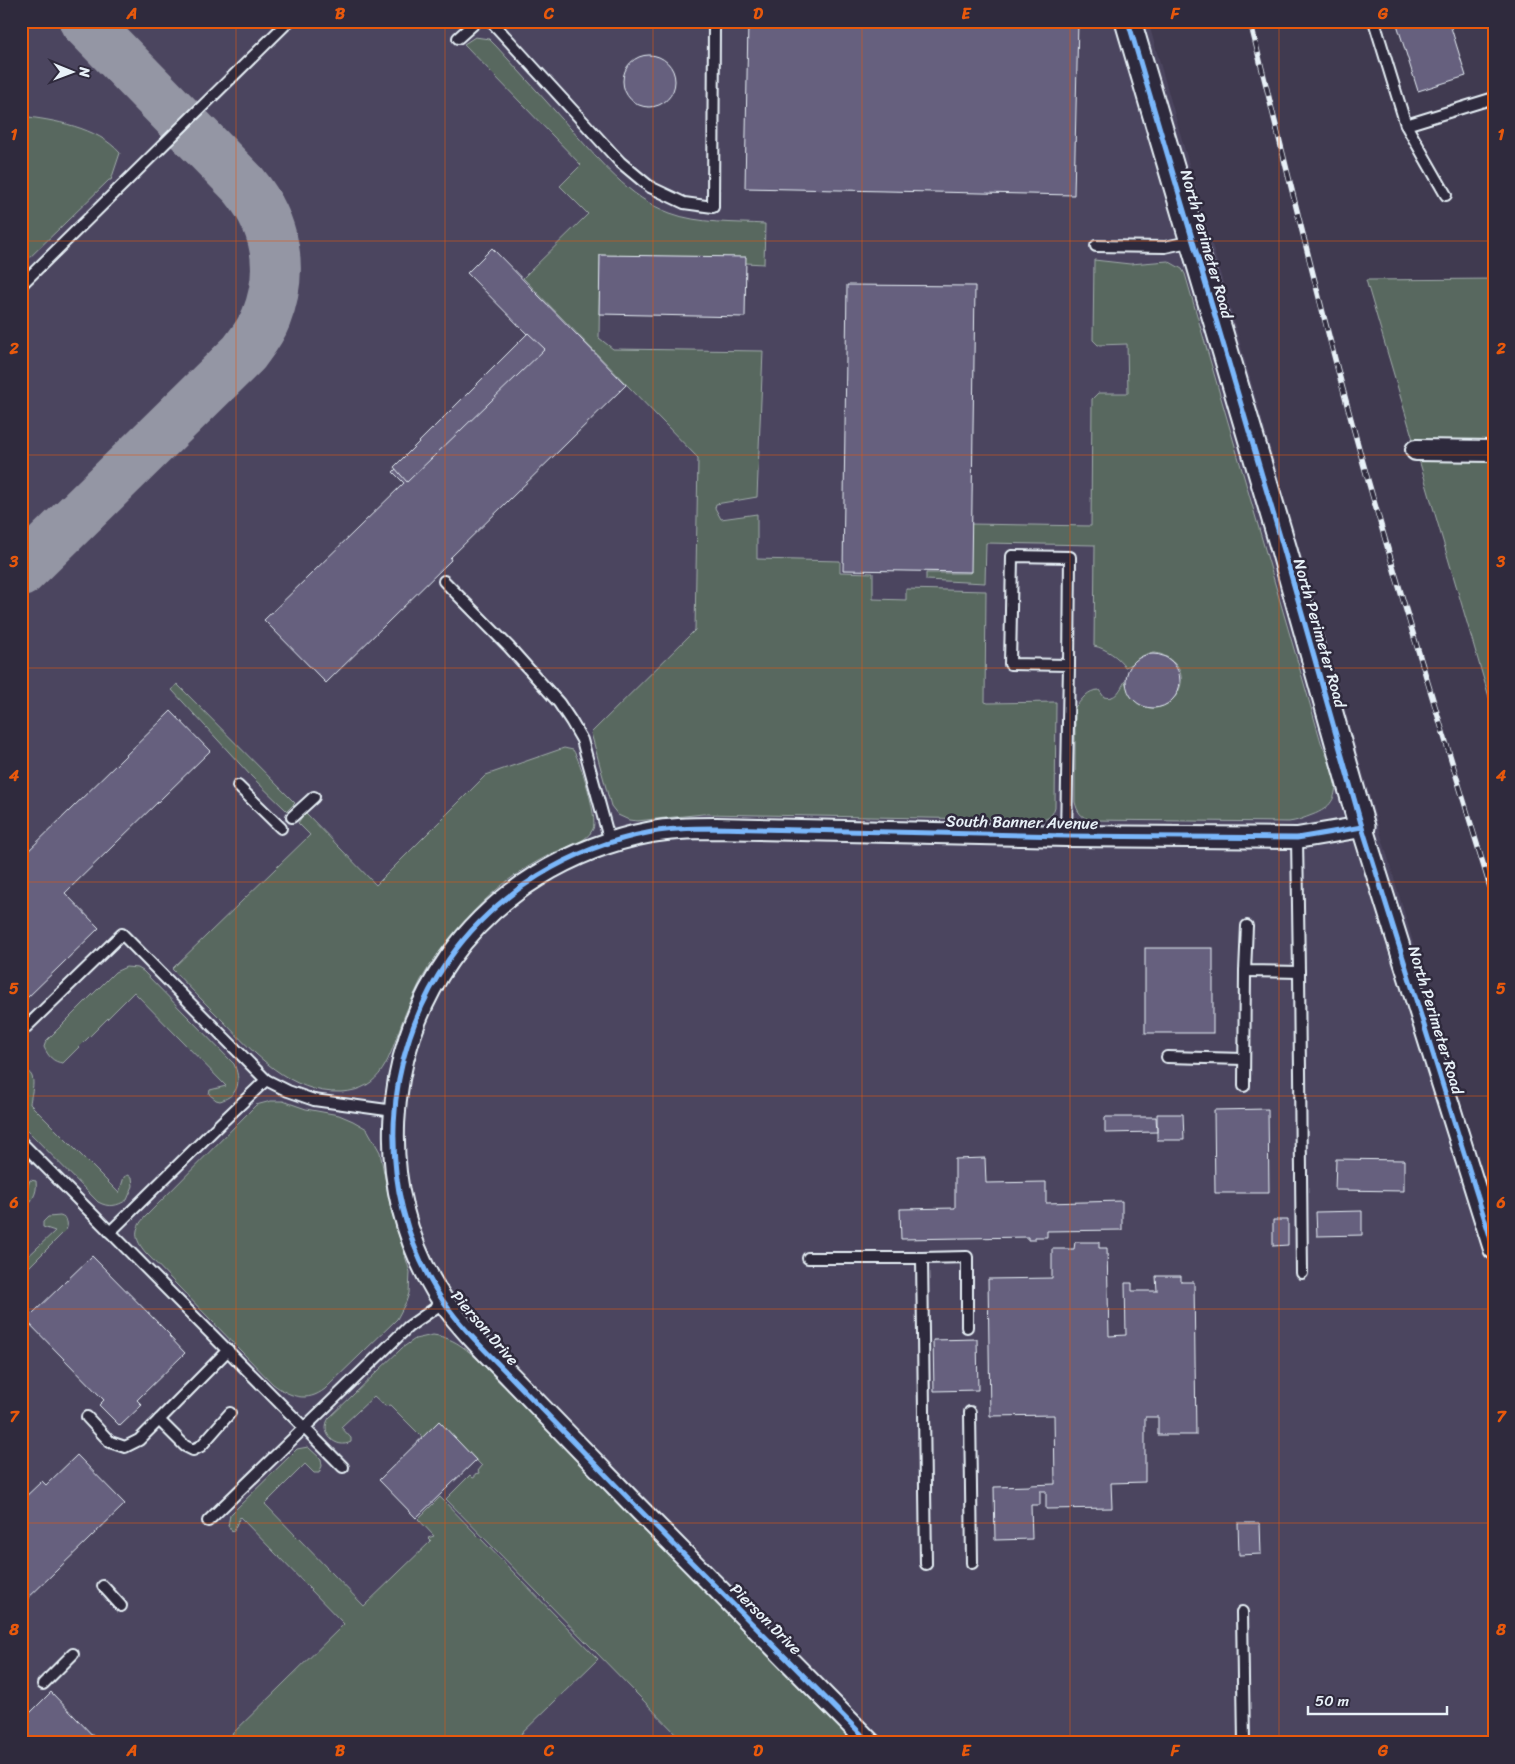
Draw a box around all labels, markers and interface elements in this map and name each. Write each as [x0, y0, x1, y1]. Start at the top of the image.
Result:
text: A [126, 0, 137, 28]
text: B [335, 0, 346, 28]
text: C [543, 0, 555, 28]
text: D [753, 0, 763, 28]
text: E [962, 0, 972, 28]
text: F [1170, 0, 1181, 28]
text: G [1377, 0, 1389, 28]
north arrow [48, 48, 98, 98]
text: N [72, 66, 97, 78]
text: 1 [11, 120, 18, 149]
text: 1 [1498, 120, 1505, 149]
street label: North Perimeter Road [1172, 166, 1243, 323]
text: 2 [8, 334, 19, 363]
text: 2 [1495, 334, 1506, 363]
text: 3 [9, 547, 19, 576]
text: 3 [1496, 547, 1506, 576]
street label: North Perimeter Road [1285, 555, 1356, 712]
text: 4 [8, 761, 19, 790]
text: 4 [1495, 761, 1506, 790]
street label: South Banner Avenue [946, 806, 1098, 838]
street label: North Perimeter Road [1400, 942, 1473, 1099]
text: 5 [9, 974, 19, 1003]
text: 5 [1496, 974, 1506, 1003]
text: 6 [8, 1188, 19, 1217]
text: 6 [1495, 1188, 1506, 1217]
street label: Pierson Drive [443, 1283, 527, 1373]
text: 7 [9, 1402, 20, 1431]
text: 7 [1496, 1402, 1507, 1431]
street label: Pierson Drive [723, 1576, 809, 1662]
text: 8 [8, 1615, 19, 1644]
text: 8 [1495, 1615, 1506, 1644]
scale bar [1308, 1684, 1446, 1716]
text: 50 m [1315, 1688, 1350, 1714]
text: A [126, 1736, 137, 1764]
text: B [335, 1736, 346, 1764]
text: C [543, 1736, 555, 1764]
text: D [753, 1736, 763, 1764]
text: E [962, 1736, 972, 1764]
text: F [1170, 1736, 1181, 1764]
text: G [1377, 1736, 1389, 1764]

